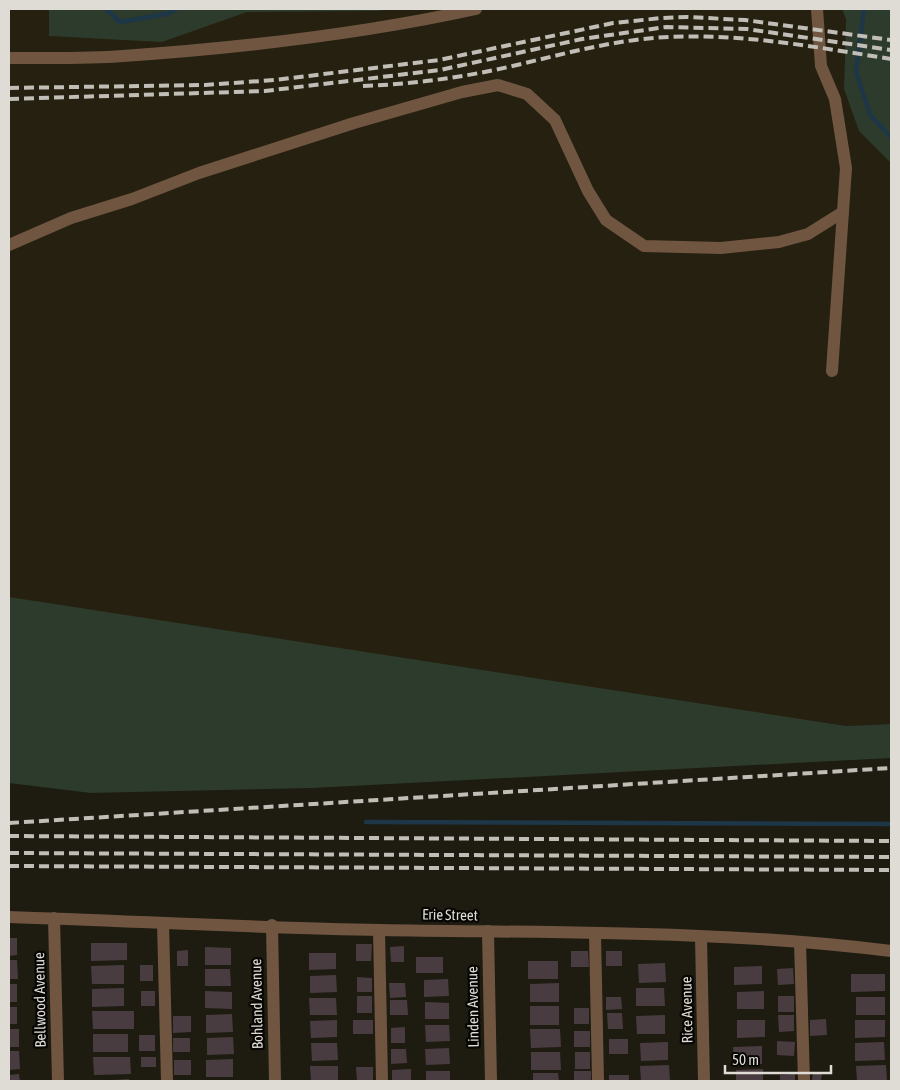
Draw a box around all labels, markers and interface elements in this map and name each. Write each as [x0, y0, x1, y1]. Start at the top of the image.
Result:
street label: Erie Street [422, 906, 478, 923]
street label: Bellwood Avenue [30, 952, 49, 1048]
street label: Bohland Avenue [247, 959, 266, 1049]
street label: Linden Avenue [463, 966, 482, 1048]
street label: Rice Avenue [677, 976, 696, 1044]
scale bar [725, 1042, 831, 1074]
text: 50 m [732, 1051, 759, 1068]

